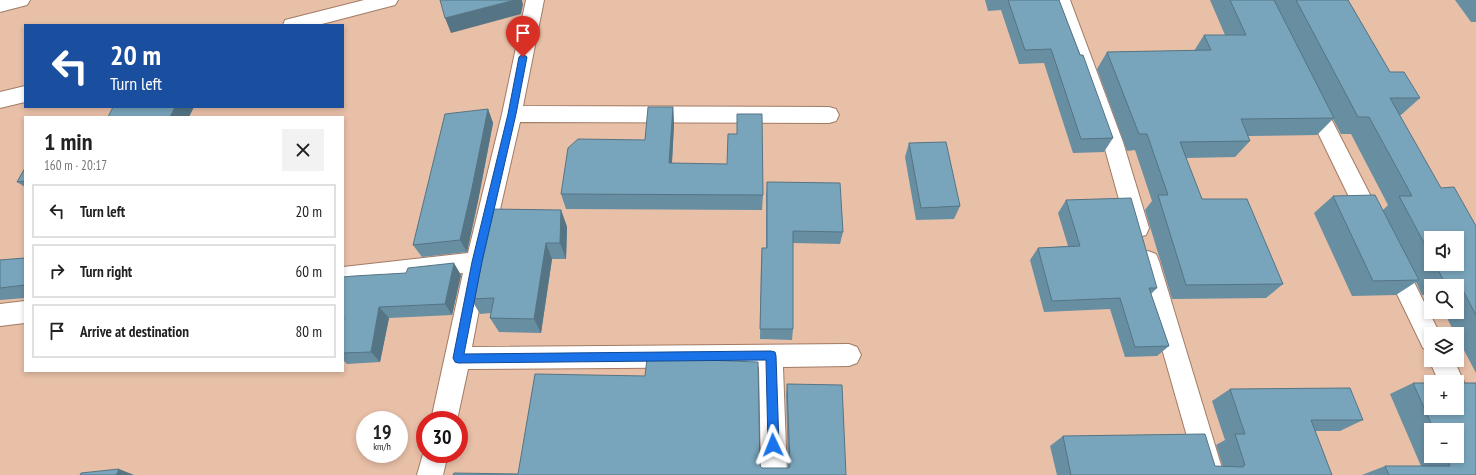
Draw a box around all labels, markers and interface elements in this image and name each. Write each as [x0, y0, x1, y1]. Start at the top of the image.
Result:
pin [506, 16, 540, 57]
icon: arrive [512, 22, 534, 44]
text: 20 m [110, 36, 161, 73]
icon: left [44, 40, 96, 92]
text: Turn left [110, 72, 162, 95]
text: 1 min [44, 126, 92, 157]
button: close [282, 129, 324, 171]
text: 160 m · 20:17 [44, 157, 107, 174]
icon: left [46, 200, 68, 222]
text: Turn left [80, 202, 125, 221]
text: 20 m [296, 202, 322, 221]
map controls [1424, 231, 1464, 463]
button: sound [1424, 231, 1464, 271]
icon: right [46, 260, 68, 282]
text: Turn right [80, 262, 132, 281]
text: 60 m [296, 262, 322, 281]
button: search [1424, 279, 1464, 319]
icon: arrive [46, 320, 68, 342]
text: Arrive at destination [80, 322, 189, 341]
text: 80 m [296, 322, 322, 341]
button: layers [1424, 327, 1464, 367]
button: + [1424, 375, 1464, 415]
speed limit sign: 30 [416, 411, 468, 463]
text: 19 [372, 419, 392, 445]
button: − [1424, 423, 1464, 463]
position arrow [752, 424, 794, 466]
text: km/h [373, 440, 391, 453]

